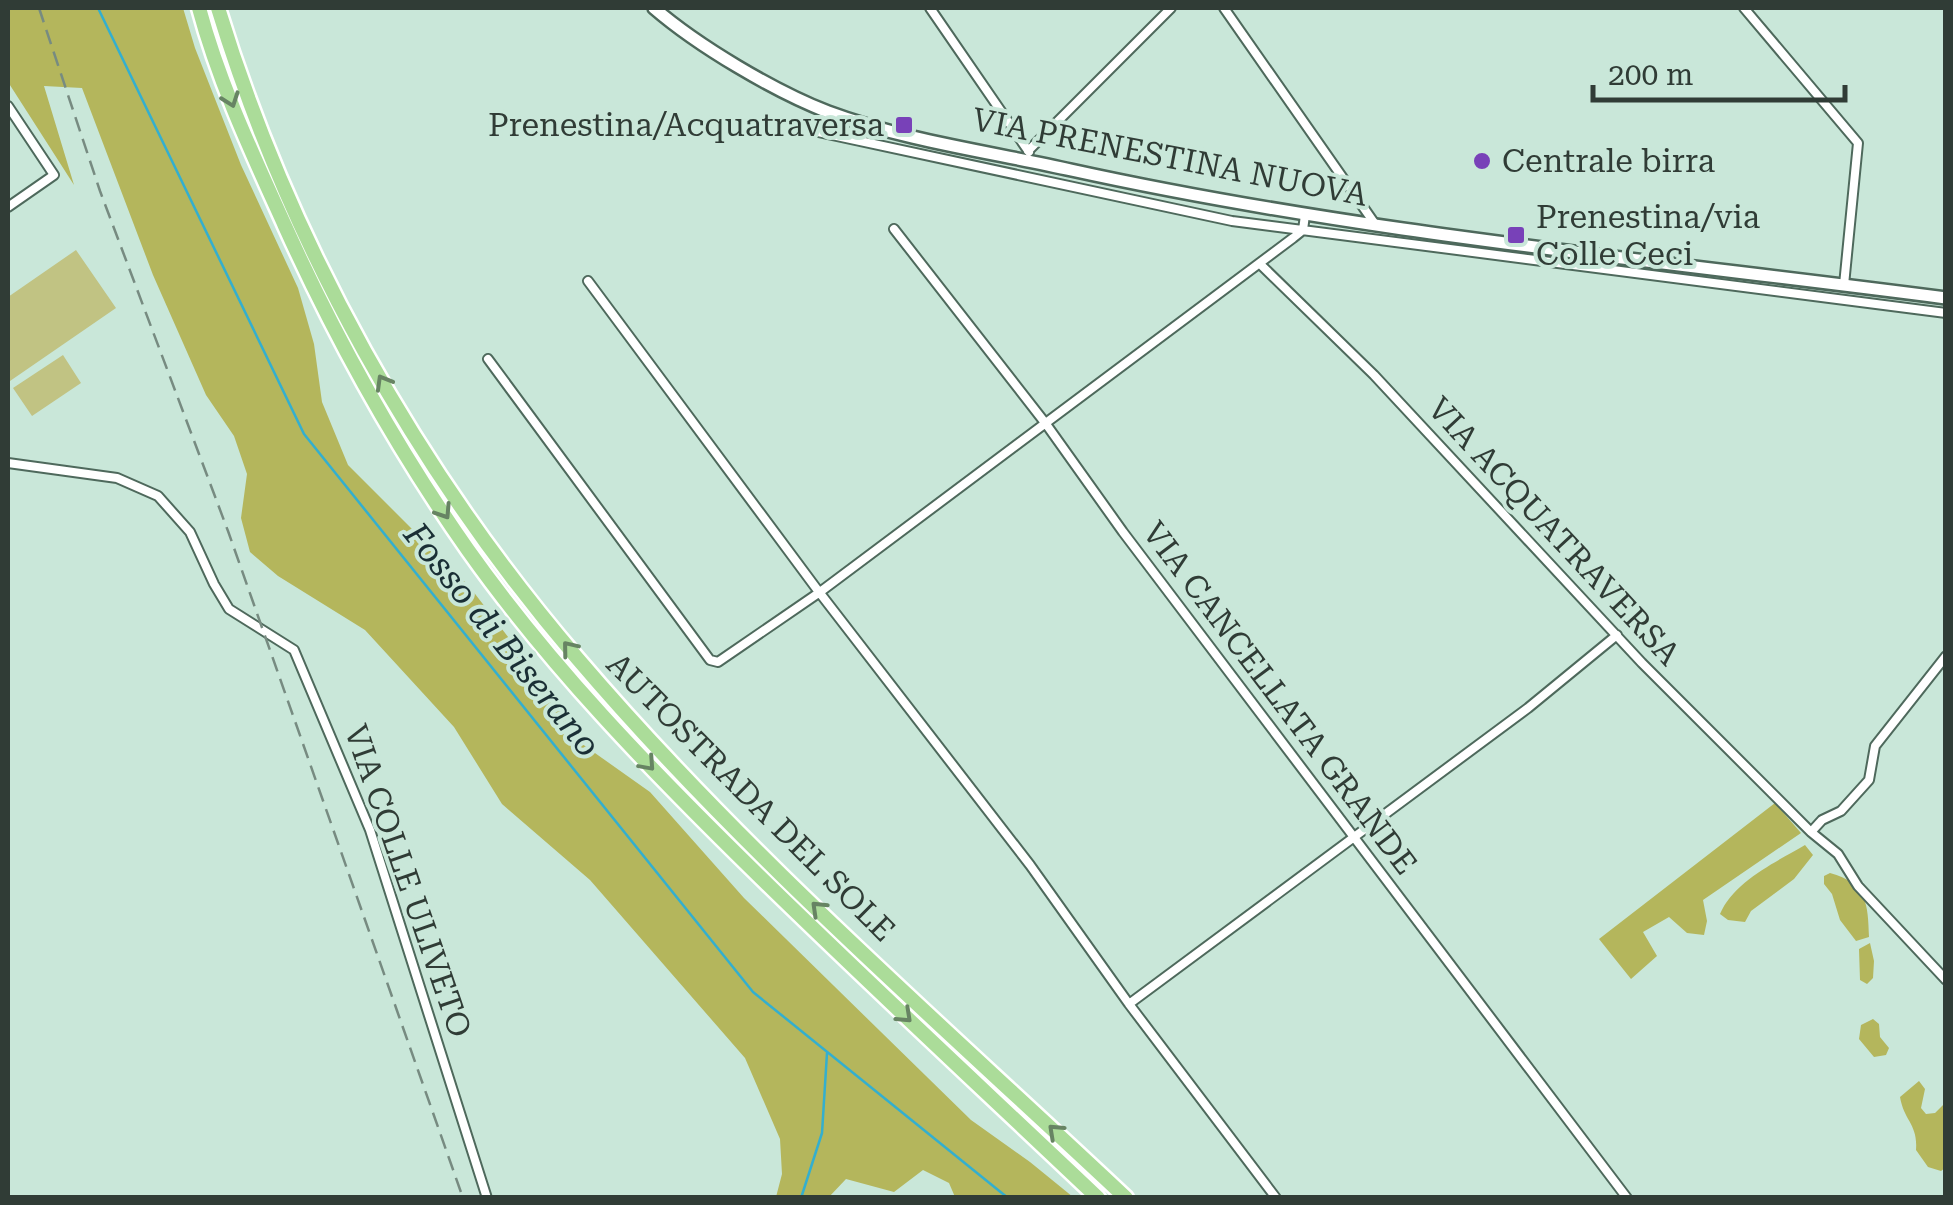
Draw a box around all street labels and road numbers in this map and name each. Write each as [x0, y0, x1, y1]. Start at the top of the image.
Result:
street label: VIA PRENESTINA NUOVA [969, 100, 1371, 214]
street label: VIA ACQUATRAVERSA [1420, 389, 1688, 673]
street label: VIA CANCELLATA GRANDE [1135, 514, 1425, 882]
street label: AUTOSTRADA DEL SOLE [599, 645, 903, 949]
street label: VIA COLLE ULIVETO [337, 720, 479, 1042]

